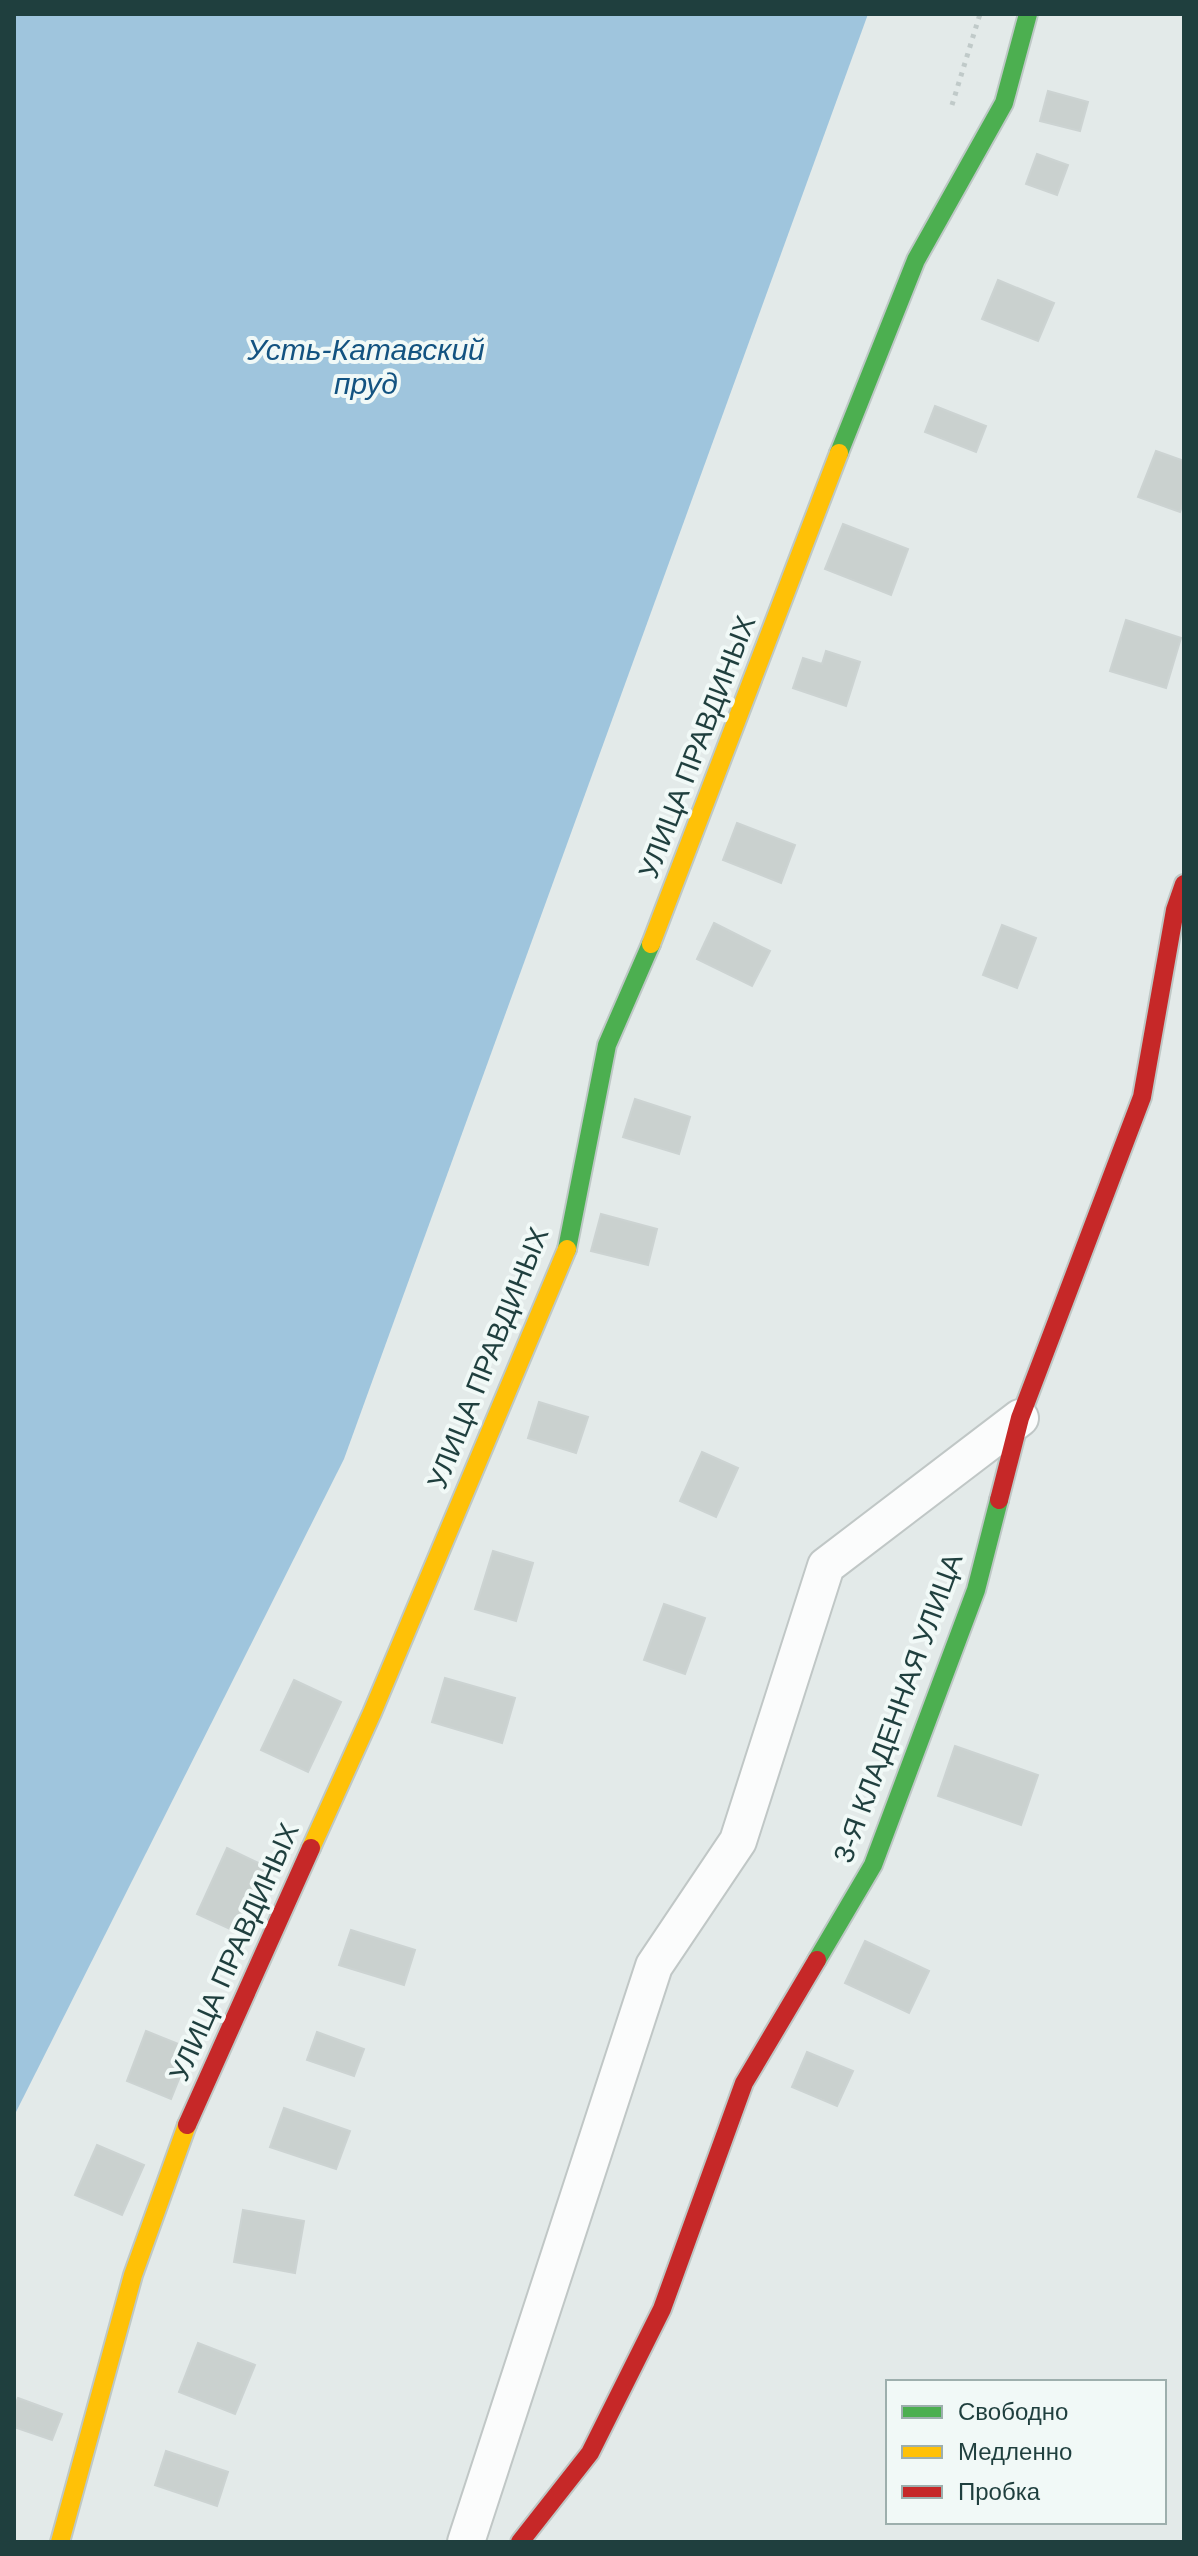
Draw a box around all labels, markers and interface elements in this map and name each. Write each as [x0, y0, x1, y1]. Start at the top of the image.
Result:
water label: Усть-Катавский пруд [246, 333, 485, 400]
street label: УЛИЦА ПРАВДИНЫХ [633, 611, 762, 883]
street label: УЛИЦА ПРАВДИНЫХ [421, 1223, 555, 1493]
street label: 3-Я КЛАДЕННАЯ УЛИЦА [828, 1549, 969, 1867]
street label: УЛИЦА ПРАВДИНЫХ [163, 1818, 305, 2086]
legend [886, 2380, 1166, 2524]
text: Свободно [958, 2398, 1068, 2425]
text: Медленно [958, 2438, 1072, 2465]
text: Пробка [958, 2478, 1041, 2505]

